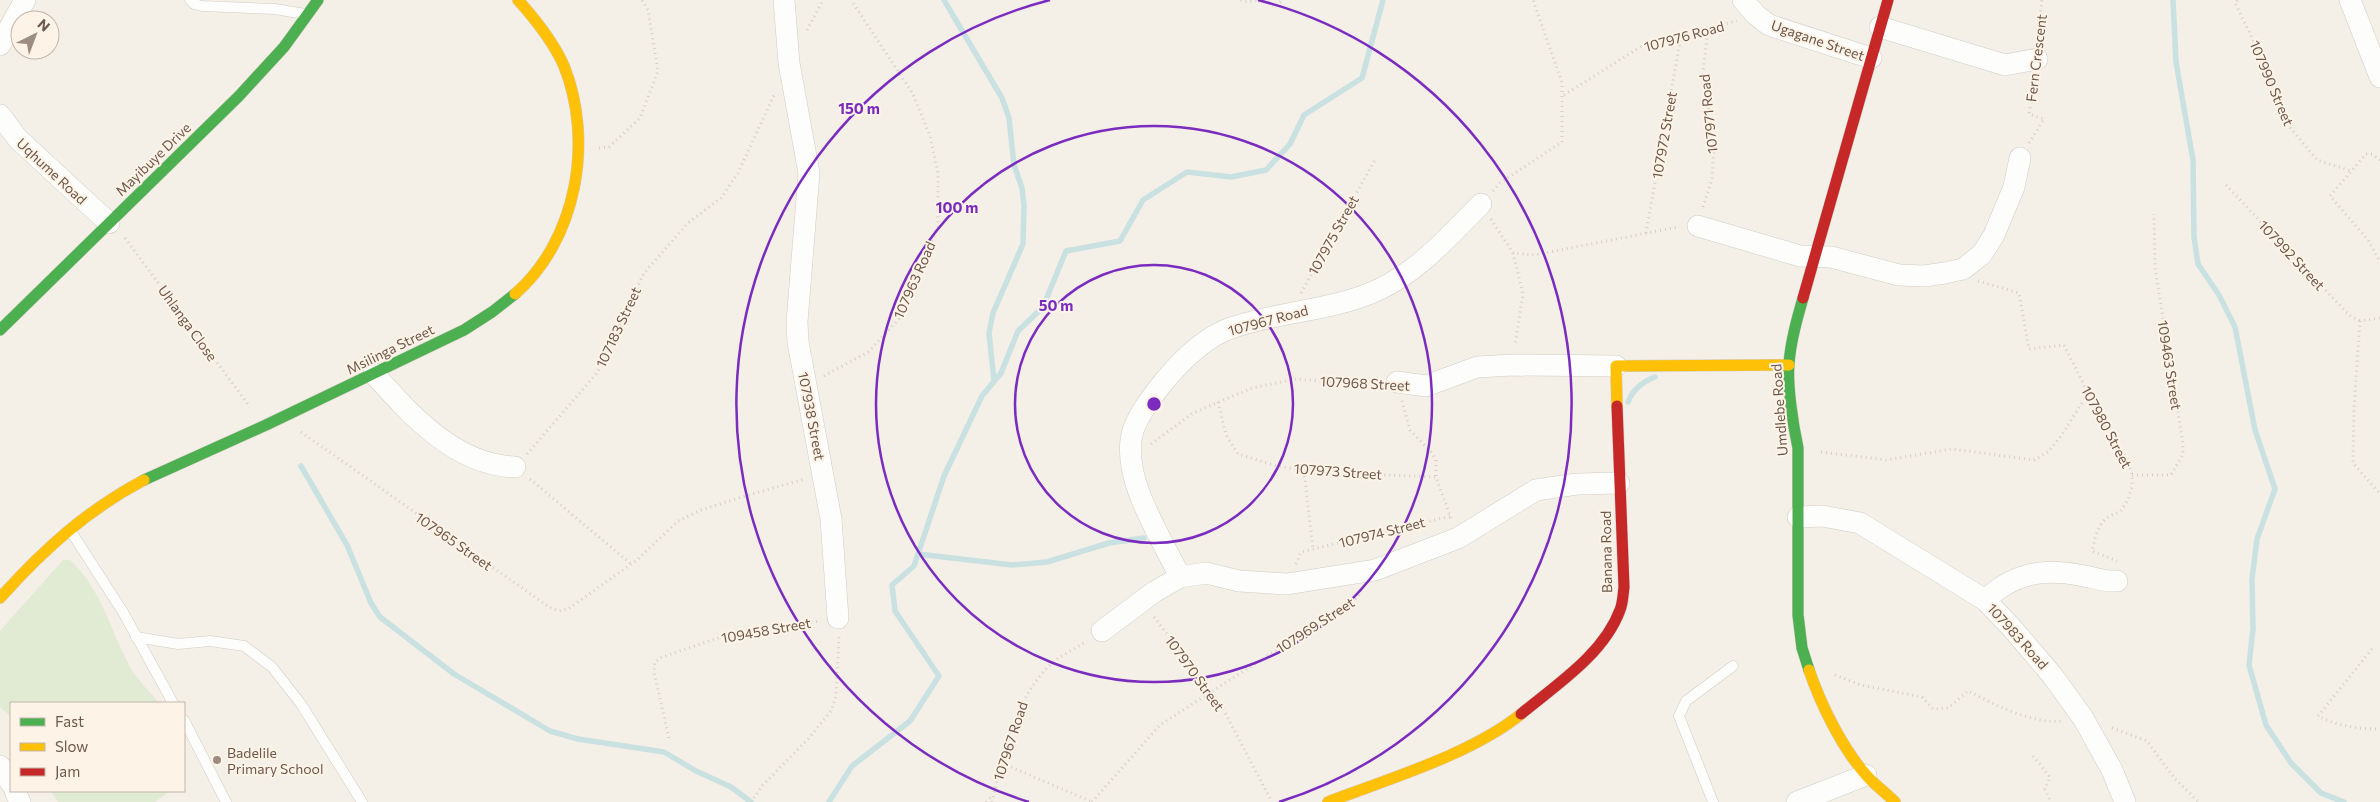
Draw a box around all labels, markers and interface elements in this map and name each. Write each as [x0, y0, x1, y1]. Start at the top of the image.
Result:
north arrow [10, 10, 60, 60]
street label: Fern Crescent [2022, 13, 2050, 103]
text: N [34, 15, 54, 35]
street label: Ugagane Street [1769, 16, 1867, 64]
street label: 107976 Road [1642, 17, 1726, 55]
street label: 107990 Street [2246, 38, 2298, 128]
street label: 107971 Road [1695, 74, 1721, 154]
street label: 107972 Street [1648, 90, 1680, 180]
text: 150 m [838, 99, 880, 117]
street label: Mayibuye Drive [112, 119, 194, 199]
street label: Uqhume Road [14, 134, 90, 208]
street label: 107975 Street [1304, 192, 1362, 278]
text: 100 m [936, 198, 978, 216]
street label: 107992 Street [2255, 217, 2329, 294]
street label: 107963 Road [889, 239, 939, 321]
street label: Uhlanga Close [155, 282, 221, 364]
street label: 107183 Street [592, 284, 644, 370]
text: 50 m [1039, 296, 1073, 314]
street label: 107967 Road [1226, 301, 1310, 339]
street label: 109463 Street [2155, 319, 2186, 411]
street label: Msilinga Street [343, 320, 437, 378]
street label: Umdlebe Road [1767, 363, 1791, 457]
street label: 107938 Street [795, 370, 829, 462]
street label: 107968 Street [1320, 372, 1411, 394]
street label: 107980 Street [2078, 383, 2136, 471]
centre of rings [1145, 395, 1163, 413]
street label: 107973 Street [1293, 459, 1383, 483]
street label: 107965 Street [412, 508, 496, 574]
street label: Banana Road [1597, 511, 1615, 593]
street label: 107974 Street [1337, 513, 1427, 551]
street label: 107969 Street [1273, 593, 1358, 657]
street label: 107983 Road [1984, 600, 2052, 672]
street label: 109458 Street [720, 614, 812, 646]
street label: 107970 Street [1162, 632, 1228, 714]
street label: 107967 Road [989, 699, 1031, 783]
legend [10, 702, 185, 792]
text: Fast [55, 712, 84, 730]
text: Slow [55, 737, 88, 755]
place label: Badelile Primary School [227, 744, 323, 777]
marker: Badelile Primary School [211, 754, 223, 766]
text: Jam [55, 762, 80, 780]

